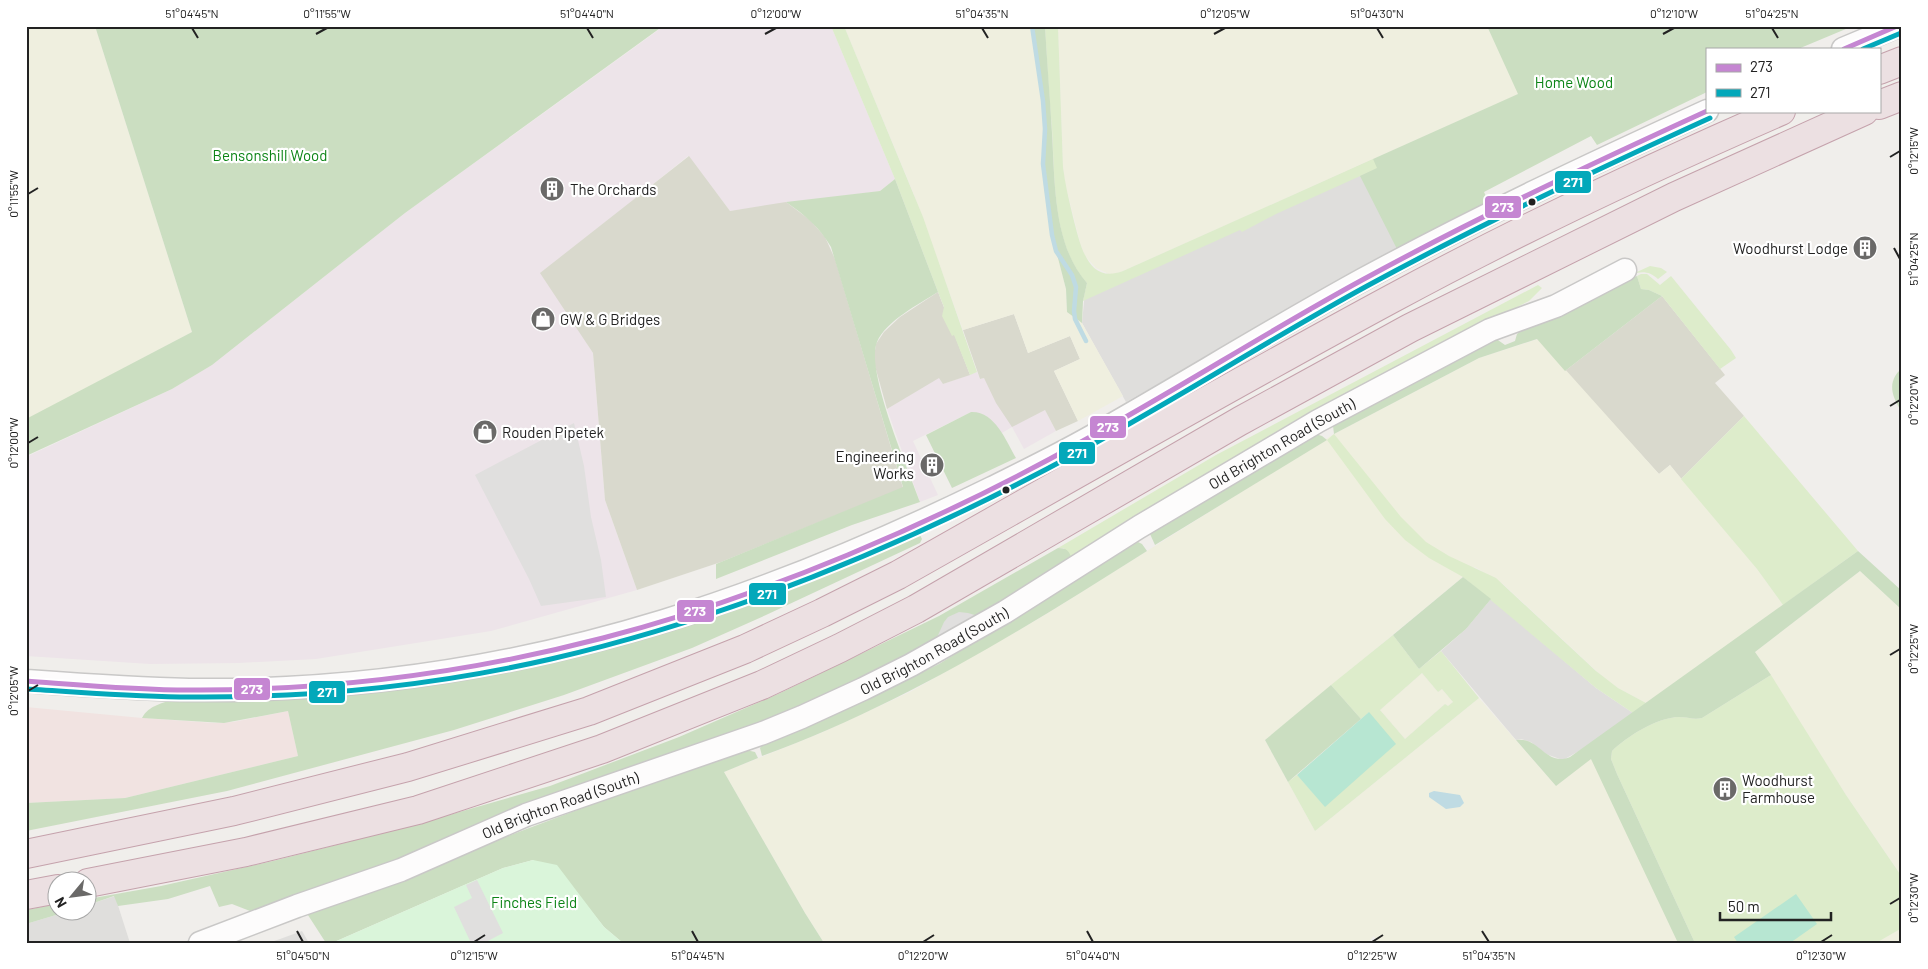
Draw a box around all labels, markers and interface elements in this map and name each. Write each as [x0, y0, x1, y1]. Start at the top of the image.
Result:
text: 51°04'45"N [165, 6, 219, 20]
text: 0°11'55"W [303, 6, 351, 20]
text: 51°04'40"N [560, 6, 614, 20]
text: 0°12'00"W [751, 6, 802, 20]
text: 51°04'35"N [955, 6, 1009, 20]
text: 0°12'05"W [1200, 6, 1251, 20]
text: 51°04'30"N [1350, 6, 1404, 20]
text: 0°12'10"W [1650, 6, 1699, 20]
text: 51°04'25"N [1745, 6, 1799, 20]
legend [1706, 48, 1880, 112]
text: 273 [1750, 57, 1773, 75]
park label: Home Wood [1535, 73, 1613, 91]
text: 271 [1750, 83, 1770, 101]
text: 0°12'15"W [1906, 127, 1920, 175]
park label: Bensonshill Wood [213, 146, 327, 164]
text: 0°11'55"W [6, 170, 20, 218]
line badge: 271 [1554, 170, 1592, 194]
text: 271 [1563, 173, 1583, 190]
building icon: The Orchards [539, 176, 565, 202]
place label: The Orchards [570, 180, 657, 198]
line badge: 273 [1484, 195, 1522, 219]
unlabelled marker [1527, 197, 1537, 207]
text: 273 [1492, 198, 1514, 215]
text: 51°04'25"N [1906, 232, 1920, 286]
building icon: Woodhurst Lodge [1852, 235, 1878, 261]
place label: Woodhurst Lodge [1733, 239, 1848, 257]
shop icon: GW & G Bridges [530, 306, 556, 332]
place label: GW & G Bridges [560, 310, 660, 328]
text: 0°12'20"W [1906, 374, 1920, 425]
street label: Old Brighton Road (South) [1205, 394, 1358, 493]
line badge: 273 [1089, 415, 1127, 439]
text: 0°12'00"W [6, 417, 20, 468]
text: 273 [1097, 418, 1119, 435]
shop icon: Rouden Pipetek [472, 419, 498, 445]
place label: Rouden Pipetek [502, 423, 605, 441]
line badge: 271 [1058, 441, 1096, 465]
text: 271 [1067, 444, 1087, 461]
place label: Engineering Works [836, 447, 914, 482]
building icon: Engineering Works [919, 452, 945, 478]
unlabelled marker [1001, 485, 1011, 495]
line badge: 271 [748, 582, 787, 606]
text: 271 [757, 585, 777, 602]
line badge: 273 [676, 599, 715, 623]
text: 273 [684, 602, 706, 619]
street label: Old Brighton Road (South) [857, 603, 1011, 698]
text: 0°12'25"W [1906, 624, 1920, 674]
text: 0°12'05"W [6, 665, 20, 716]
line badge: 273 [233, 677, 271, 701]
text: 273 [241, 680, 263, 697]
line badge: 271 [308, 680, 346, 704]
text: 271 [317, 683, 337, 700]
street label: Old Brighton Road (South) [479, 768, 641, 842]
place label: Woodhurst Farmhouse [1742, 771, 1815, 806]
building icon: Woodhurst Farmhouse [1712, 776, 1738, 802]
north arrow [48, 872, 98, 922]
text: 0°12'30"W [1906, 872, 1920, 923]
scale bar [1720, 889, 1832, 921]
park label: Finches Field [491, 893, 577, 911]
text: N [51, 894, 70, 911]
text: 50 m [1728, 897, 1760, 915]
text: 51°04'50"N [276, 948, 330, 962]
text: 0°12'15"W [450, 948, 498, 962]
text: 51°04'45"N [671, 948, 725, 962]
text: 0°12'20"W [898, 948, 949, 962]
text: 51°04'40"N [1066, 948, 1120, 962]
text: 0°12'25"W [1347, 948, 1397, 962]
text: 51°04'35"N [1462, 948, 1516, 962]
text: 0°12'30"W [1796, 948, 1847, 962]

